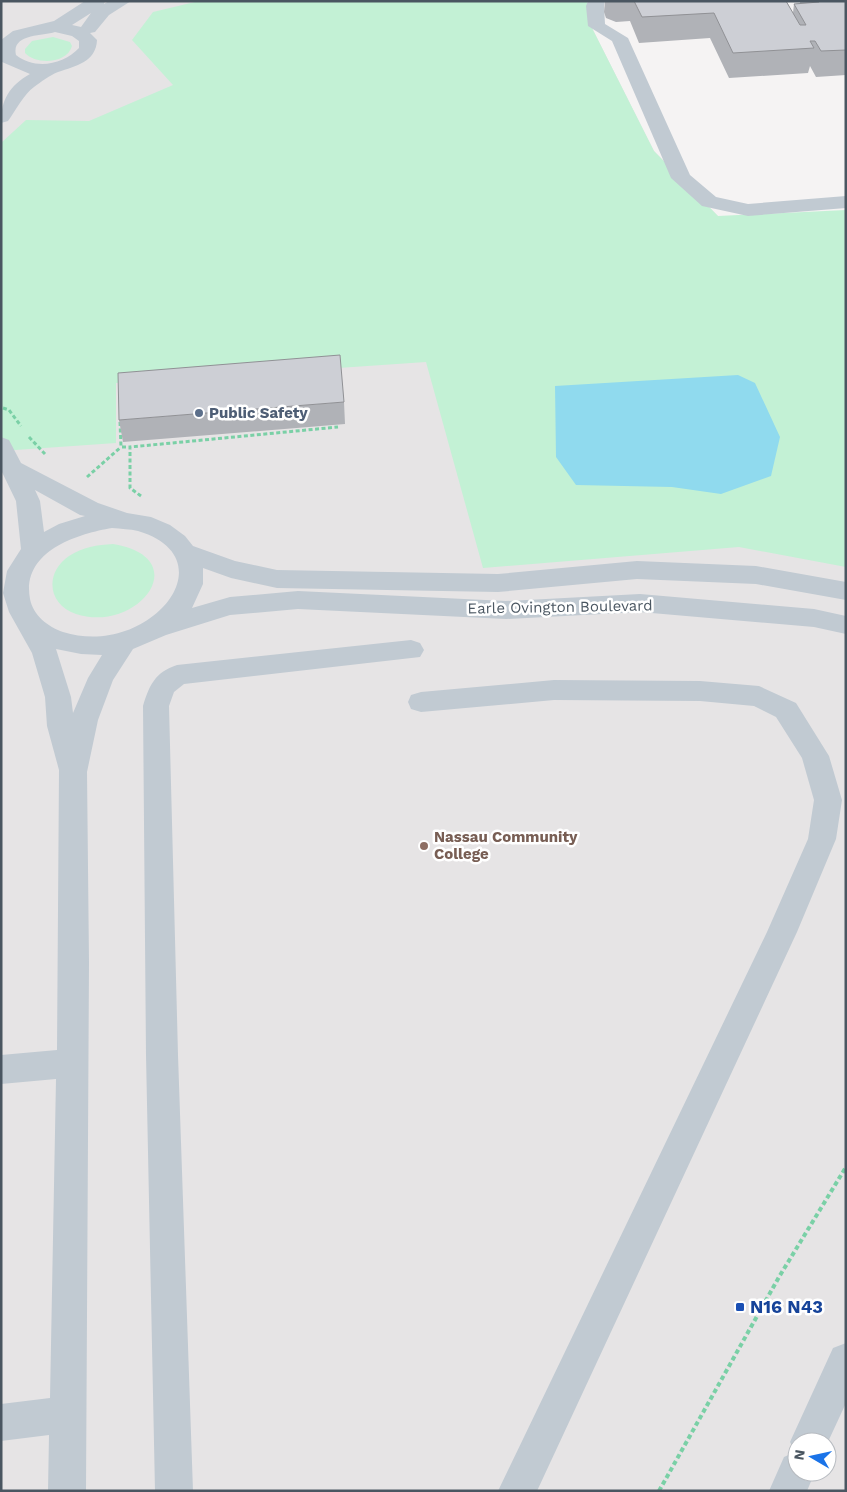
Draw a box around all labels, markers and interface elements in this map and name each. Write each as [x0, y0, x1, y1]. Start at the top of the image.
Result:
place label: Public Safety [209, 404, 308, 422]
marker: Public Safety [193, 407, 205, 419]
street label: Earle Ovington Boulevard [467, 596, 653, 618]
place label: Nassau Community College [434, 828, 578, 863]
marker: Nassau Community College [418, 840, 430, 852]
place label: N16 N43 [750, 1296, 823, 1317]
marker: N16 N43 [734, 1301, 746, 1313]
north arrow [787, 1432, 837, 1482]
text: N [790, 1449, 808, 1461]

